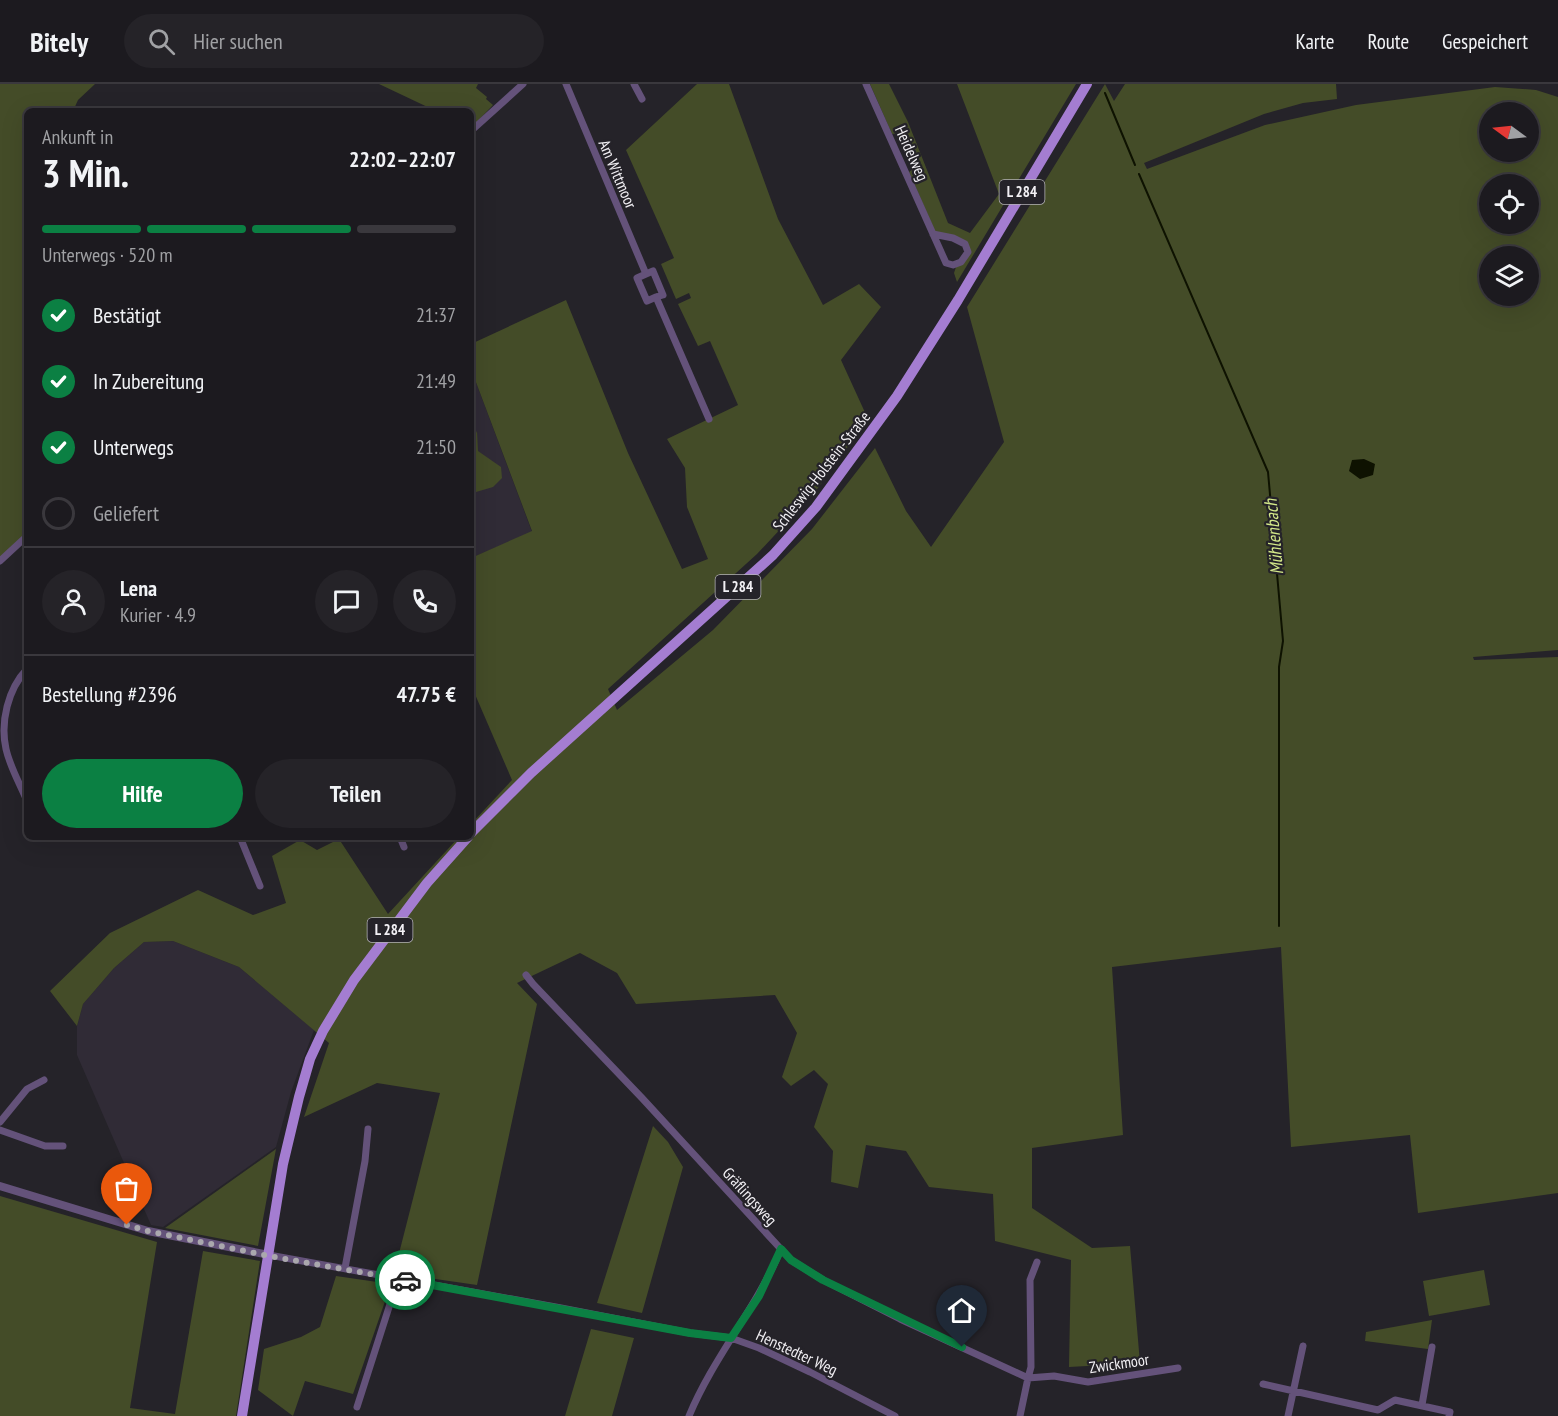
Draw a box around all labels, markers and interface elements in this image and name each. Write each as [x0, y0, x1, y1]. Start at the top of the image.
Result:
search box [124, 14, 544, 68]
text: Bitely [30, 23, 88, 60]
icon: search [145, 25, 178, 58]
text: Hier suchen [193, 27, 283, 55]
text: Karte [1296, 28, 1334, 55]
text: Route [1367, 28, 1409, 55]
text: Gespeichert [1442, 28, 1528, 55]
north arrow [1479, 102, 1539, 162]
map controls [1479, 102, 1539, 306]
street label: Heidelweg [891, 122, 933, 184]
text: Ankunft in [42, 124, 113, 150]
street label: Am Wittmoor [595, 137, 642, 212]
text: 22:02–22:07 [349, 145, 456, 173]
text: 3 Min. [42, 147, 129, 198]
button: locate [1479, 174, 1539, 234]
road number: L 284 [1000, 180, 1044, 204]
text: Unterwegs · 520 m [42, 242, 172, 268]
button: layers [1479, 246, 1539, 306]
icon: check [42, 299, 75, 332]
text: Bestätigt [93, 301, 161, 329]
text: 21:37 [416, 302, 456, 328]
icon: check [42, 365, 75, 398]
text: In Zubereitung [93, 367, 204, 395]
text: 21:49 [416, 368, 456, 394]
street label: Schleswig-Holstein-Straße [768, 407, 874, 535]
icon: check [42, 431, 75, 464]
text: Unterwegs [93, 433, 174, 461]
text: 21:50 [416, 434, 456, 460]
water label: Mühlenbach [1259, 497, 1288, 576]
text: Geliefert [93, 499, 159, 527]
button: person [42, 570, 105, 633]
button: chat [315, 570, 378, 633]
button: phone [393, 570, 456, 633]
text: Lena [120, 574, 157, 602]
road number: L 284 [716, 575, 760, 599]
text: Kurier · 4.9 [120, 602, 196, 628]
text: Bestellung #2396 [42, 680, 177, 708]
text: 47.75 € [396, 680, 456, 708]
button: Hilfe [42, 759, 243, 828]
button: Teilen [255, 759, 456, 828]
road number: L 284 [368, 918, 412, 942]
pin [101, 1163, 152, 1225]
street label: Gräflingsweg [719, 1163, 781, 1229]
icon: bag [110, 1172, 143, 1205]
courier [375, 1250, 435, 1310]
icon: car [389, 1264, 422, 1297]
pin [936, 1285, 987, 1347]
icon: home [945, 1294, 978, 1327]
street label: Henstedter Weg [753, 1324, 841, 1380]
street label: Zwickmoor [1088, 1349, 1151, 1377]

